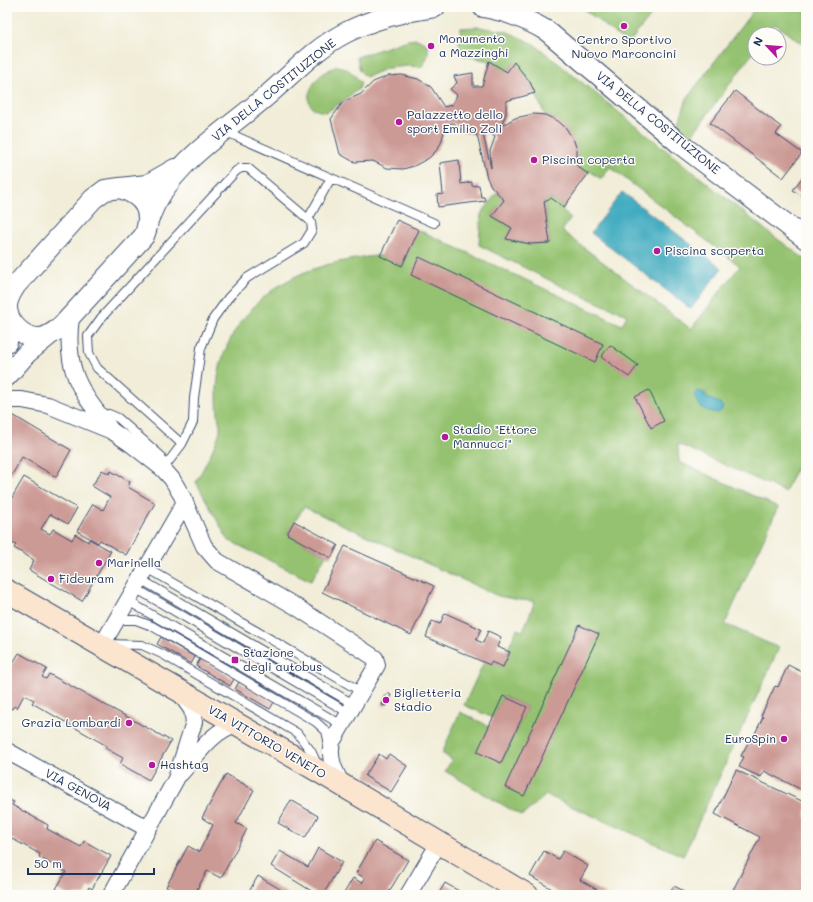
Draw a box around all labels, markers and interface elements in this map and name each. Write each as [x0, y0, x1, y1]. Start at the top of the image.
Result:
marker: Centro Sportivo Nuovo Marconcini [619, 21, 629, 31]
north arrow [747, 26, 787, 66]
place label: Monumento a Mazzinghi [439, 30, 508, 60]
place label: Centro Sportivo Nuovo Marconcini [572, 31, 676, 61]
street label: VIA DELLA COSTITUZIONE [208, 34, 339, 144]
text: N [749, 34, 766, 48]
marker: Monumento a Mazzinghi [426, 41, 436, 51]
street label: VIA DELLA COSTITUZIONE [593, 67, 724, 177]
place label: Palazzetto dello sport Emilio Zoli [407, 106, 503, 136]
marker: Palazzetto dello sport Emilio Zoli [394, 117, 404, 127]
place label: Piscina coperta [542, 151, 635, 167]
marker: Piscina coperta [529, 155, 539, 165]
place label: Piscina scoperta [665, 242, 764, 258]
marker: Piscina scoperta [652, 246, 662, 256]
place label: Stadio "Ettore Mannucci" [453, 421, 537, 451]
marker: Stadio "Ettore Mannucci" [440, 432, 450, 442]
place label: Marinella [107, 554, 161, 570]
marker: Marinella [94, 558, 104, 568]
place label: Fideuram [59, 570, 114, 586]
marker: Fideuram [46, 574, 56, 584]
place label: Stazione degli autobus [243, 644, 322, 674]
marker: Stazione degli autobus [230, 655, 240, 665]
place label: Biglietteria Stadio [394, 684, 461, 714]
marker: Biglietteria Stadio [381, 695, 391, 705]
street label: VIA VITTORIO VENETO [206, 701, 329, 782]
place label: Grazia Lombardi [22, 714, 121, 730]
marker: Grazia Lombardi [124, 718, 134, 728]
place label: EuroSpin [725, 730, 776, 746]
marker: EuroSpin [779, 734, 789, 744]
place label: Hashtag [160, 756, 208, 772]
marker: Hashtag [147, 760, 157, 770]
street label: VIA GENOVA [42, 764, 114, 814]
scale bar [28, 850, 154, 876]
text: 50 m [34, 855, 62, 871]

